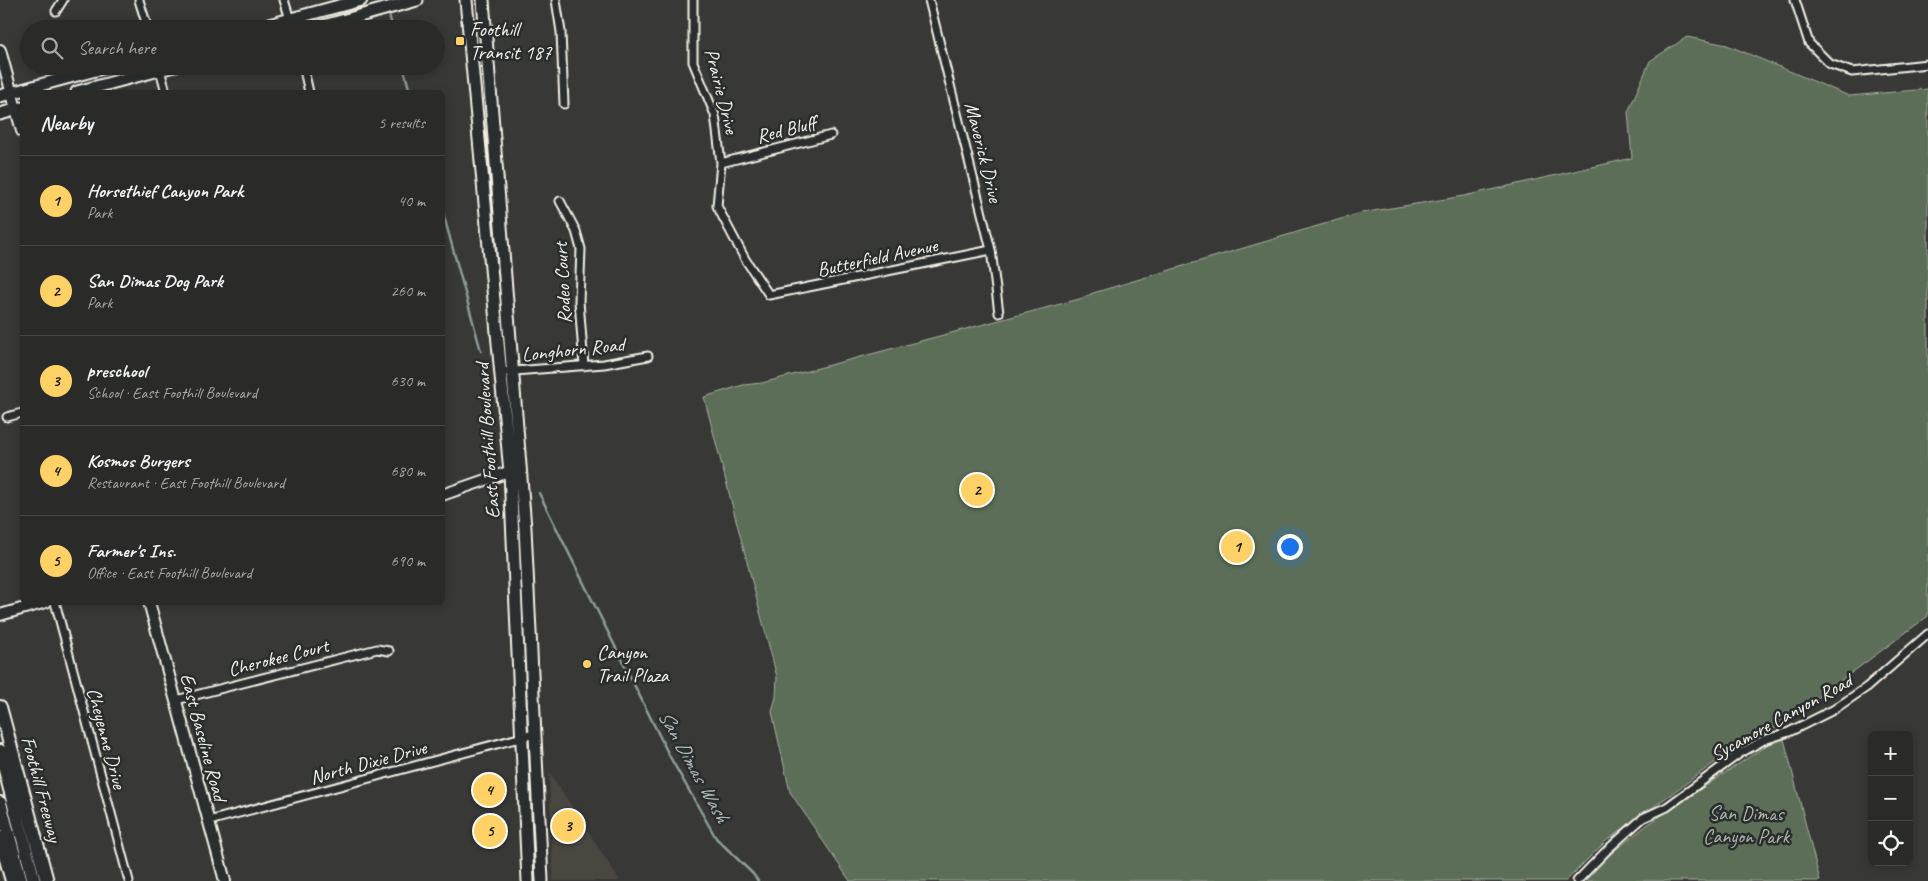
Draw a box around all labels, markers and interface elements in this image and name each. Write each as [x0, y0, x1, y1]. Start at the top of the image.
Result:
place label: Foothill Transit 187 [470, 17, 552, 65]
search box [20, 20, 445, 75]
icon: search [38, 34, 66, 62]
marker: Foothill Transit 187 [454, 35, 466, 47]
text: Search here [78, 36, 155, 60]
street label: Prairie Drive [699, 46, 745, 138]
street label: Maverick Drive [959, 100, 1008, 206]
street label: Red Bluff [754, 109, 823, 149]
text: Nearby [40, 110, 93, 136]
text: 5 results [378, 113, 425, 133]
text: Horsethief Canyon Park [87, 179, 243, 203]
text: 1 [52, 191, 60, 211]
text: 40 m [398, 191, 425, 211]
text: Park [87, 203, 112, 223]
street label: Butterfield Avenue [815, 232, 941, 282]
street label: Rodeo Court [548, 239, 577, 324]
text: San Dimas Dog Park [87, 269, 223, 293]
text: 2 [52, 281, 60, 301]
text: 260 m [391, 281, 425, 301]
text: Park [87, 293, 112, 313]
street label: Longhorn Road [520, 331, 629, 367]
text: preschool [87, 359, 147, 383]
street label: East Foothill Boulevard [469, 359, 505, 520]
text: 3 [52, 371, 60, 391]
text: 630 m [391, 371, 425, 391]
text: School · East Foothill Boulevard [87, 383, 257, 403]
text: Kosmos Burgers [87, 449, 190, 473]
text: 4 [52, 461, 60, 481]
text: 680 m [391, 461, 425, 481]
pin: 2 [961, 471, 993, 509]
text: Restaurant · East Foothill Boulevard [87, 473, 285, 493]
pin: 1 [1221, 528, 1253, 566]
your location [1277, 534, 1303, 560]
text: Farmer's Ins. [87, 539, 176, 563]
text: 5 [53, 551, 59, 571]
text: 690 m [391, 551, 425, 571]
text: Office · East Foothill Boulevard [87, 563, 252, 583]
street label: Cherokee Court [225, 632, 333, 682]
place label: Canyon Trail Plaza [597, 640, 670, 688]
marker: Canyon Trail Plaza [581, 658, 593, 670]
street label: Sycamore Canyon Road [1706, 667, 1859, 767]
street label: East Baseline Road [174, 671, 233, 807]
street label: Cheyenne Drive [81, 685, 132, 793]
water label: San Dimas Wash [652, 705, 736, 828]
map controls [1868, 731, 1913, 866]
button: + [1868, 731, 1913, 776]
street label: Foothill Freeway [15, 734, 68, 847]
street label: North Dixie Drive [307, 735, 431, 790]
pin: 4 [473, 771, 505, 809]
button: − [1868, 776, 1913, 821]
park label: San Dimas Canyon Park [1703, 801, 1791, 849]
pin: 3 [552, 807, 584, 845]
pin: 5 [474, 812, 506, 850]
button: locate [1868, 821, 1913, 866]

